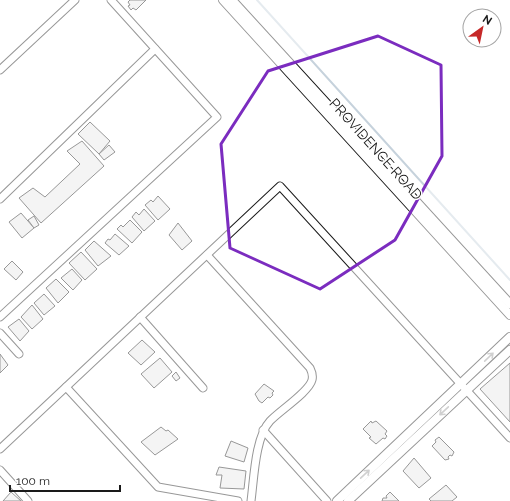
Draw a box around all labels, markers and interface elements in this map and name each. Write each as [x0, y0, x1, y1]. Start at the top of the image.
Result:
north arrow [462, 8, 502, 48]
text: N [480, 12, 494, 28]
street label: PROVIDENCE ROAD [326, 95, 426, 203]
one-way arrow [484, 352, 494, 362]
one-way arrow [439, 406, 449, 416]
scale bar [10, 467, 120, 493]
one-way arrow [360, 469, 370, 479]
text: 100 m [16, 474, 50, 488]

